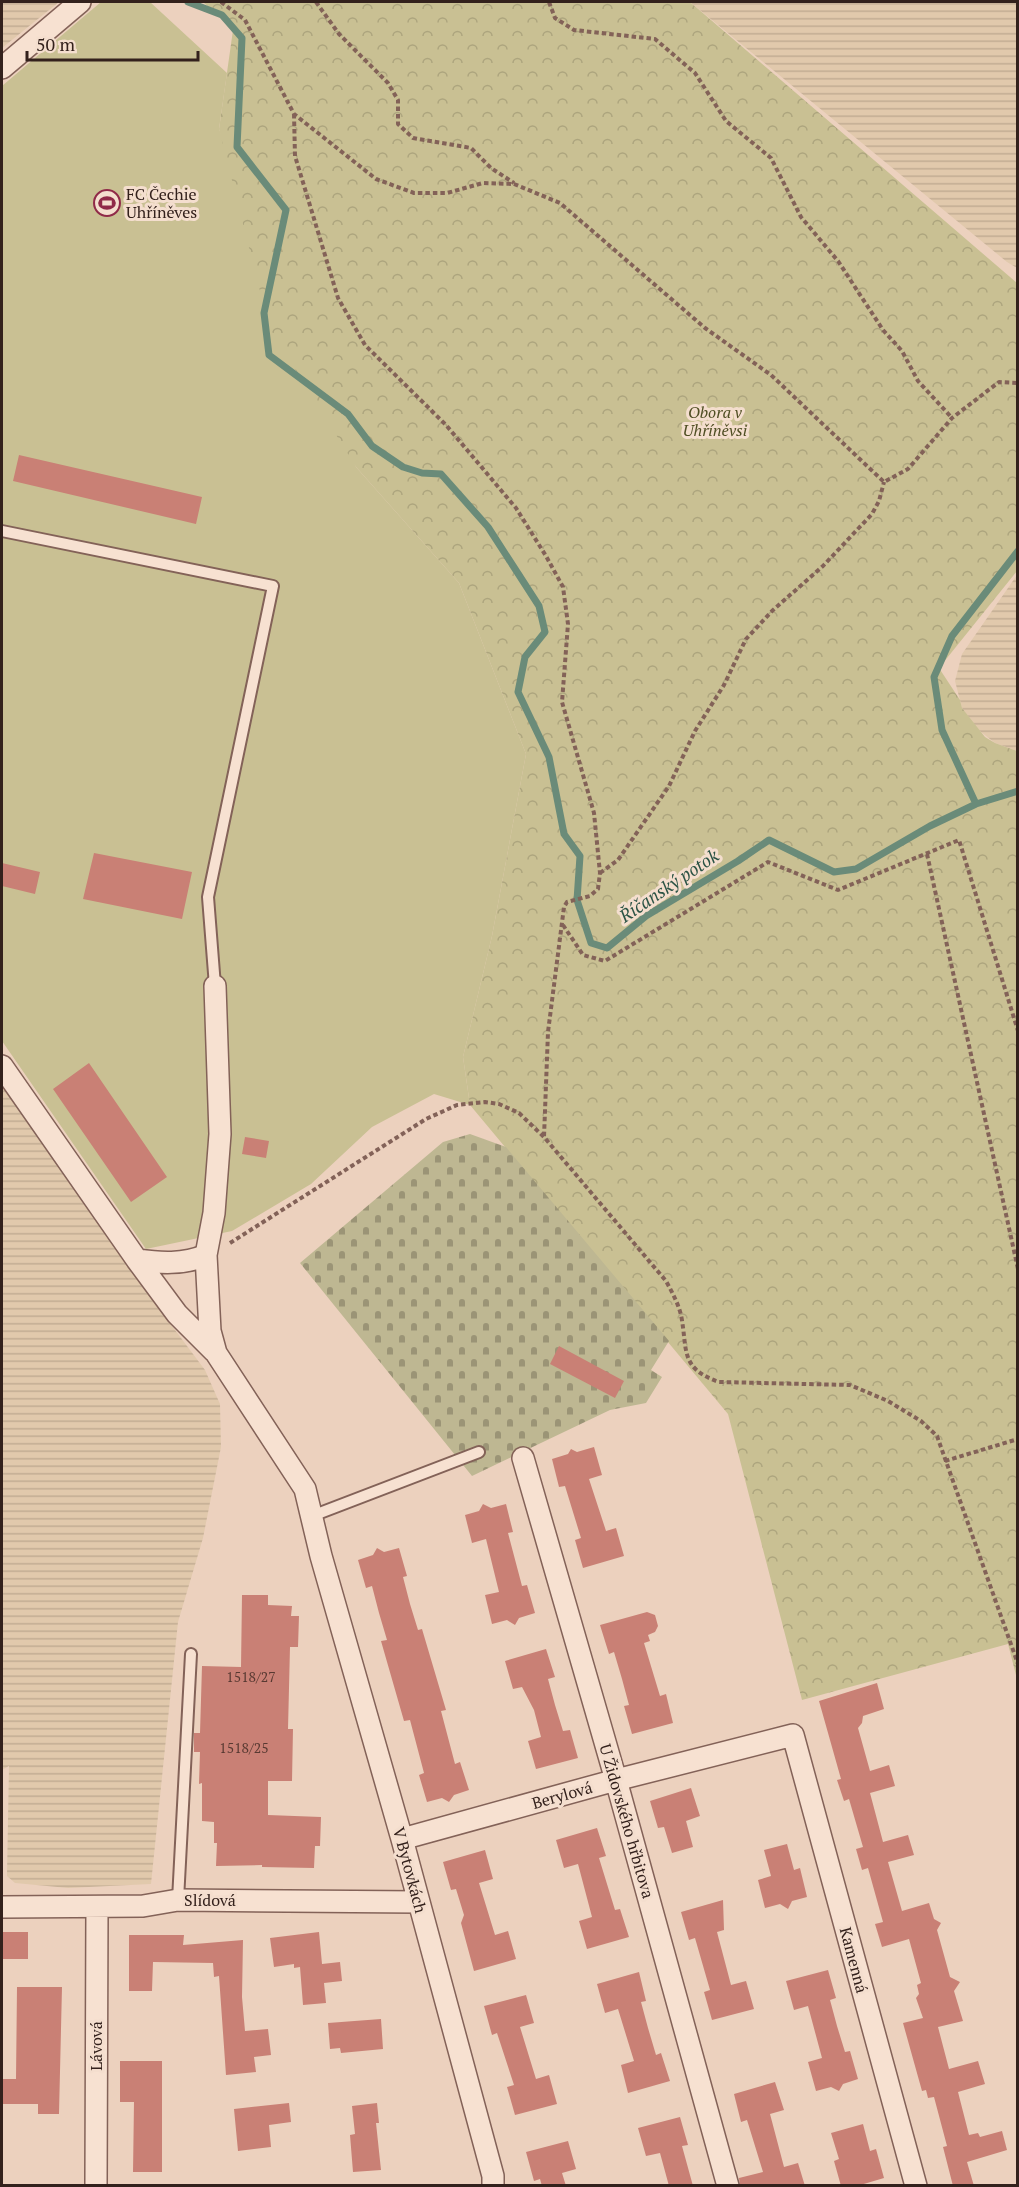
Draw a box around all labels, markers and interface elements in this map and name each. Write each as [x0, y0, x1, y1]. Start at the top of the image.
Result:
scale bar [27, 24, 198, 62]
text: 50 m [36, 32, 76, 56]
place label: FC Čechie Uhříněves [126, 183, 197, 223]
sports icon: FC Čechie Uhříněves [92, 188, 122, 218]
park label: Obora v Uhříněvsi [683, 401, 748, 441]
water label: Říčanský potok [613, 843, 723, 928]
house number: 1518/27 [226, 1667, 276, 1686]
house number: 1518/25 [219, 1738, 269, 1757]
street label: U Židovského hřbitova [594, 1741, 660, 1901]
street label: Berylová [529, 1776, 595, 1814]
street label: V Bytovkách [388, 1825, 432, 1916]
street label: Slídová [184, 1889, 236, 1911]
street label: Kamenná [835, 1925, 873, 1995]
street label: Lávová [85, 2021, 107, 2071]

